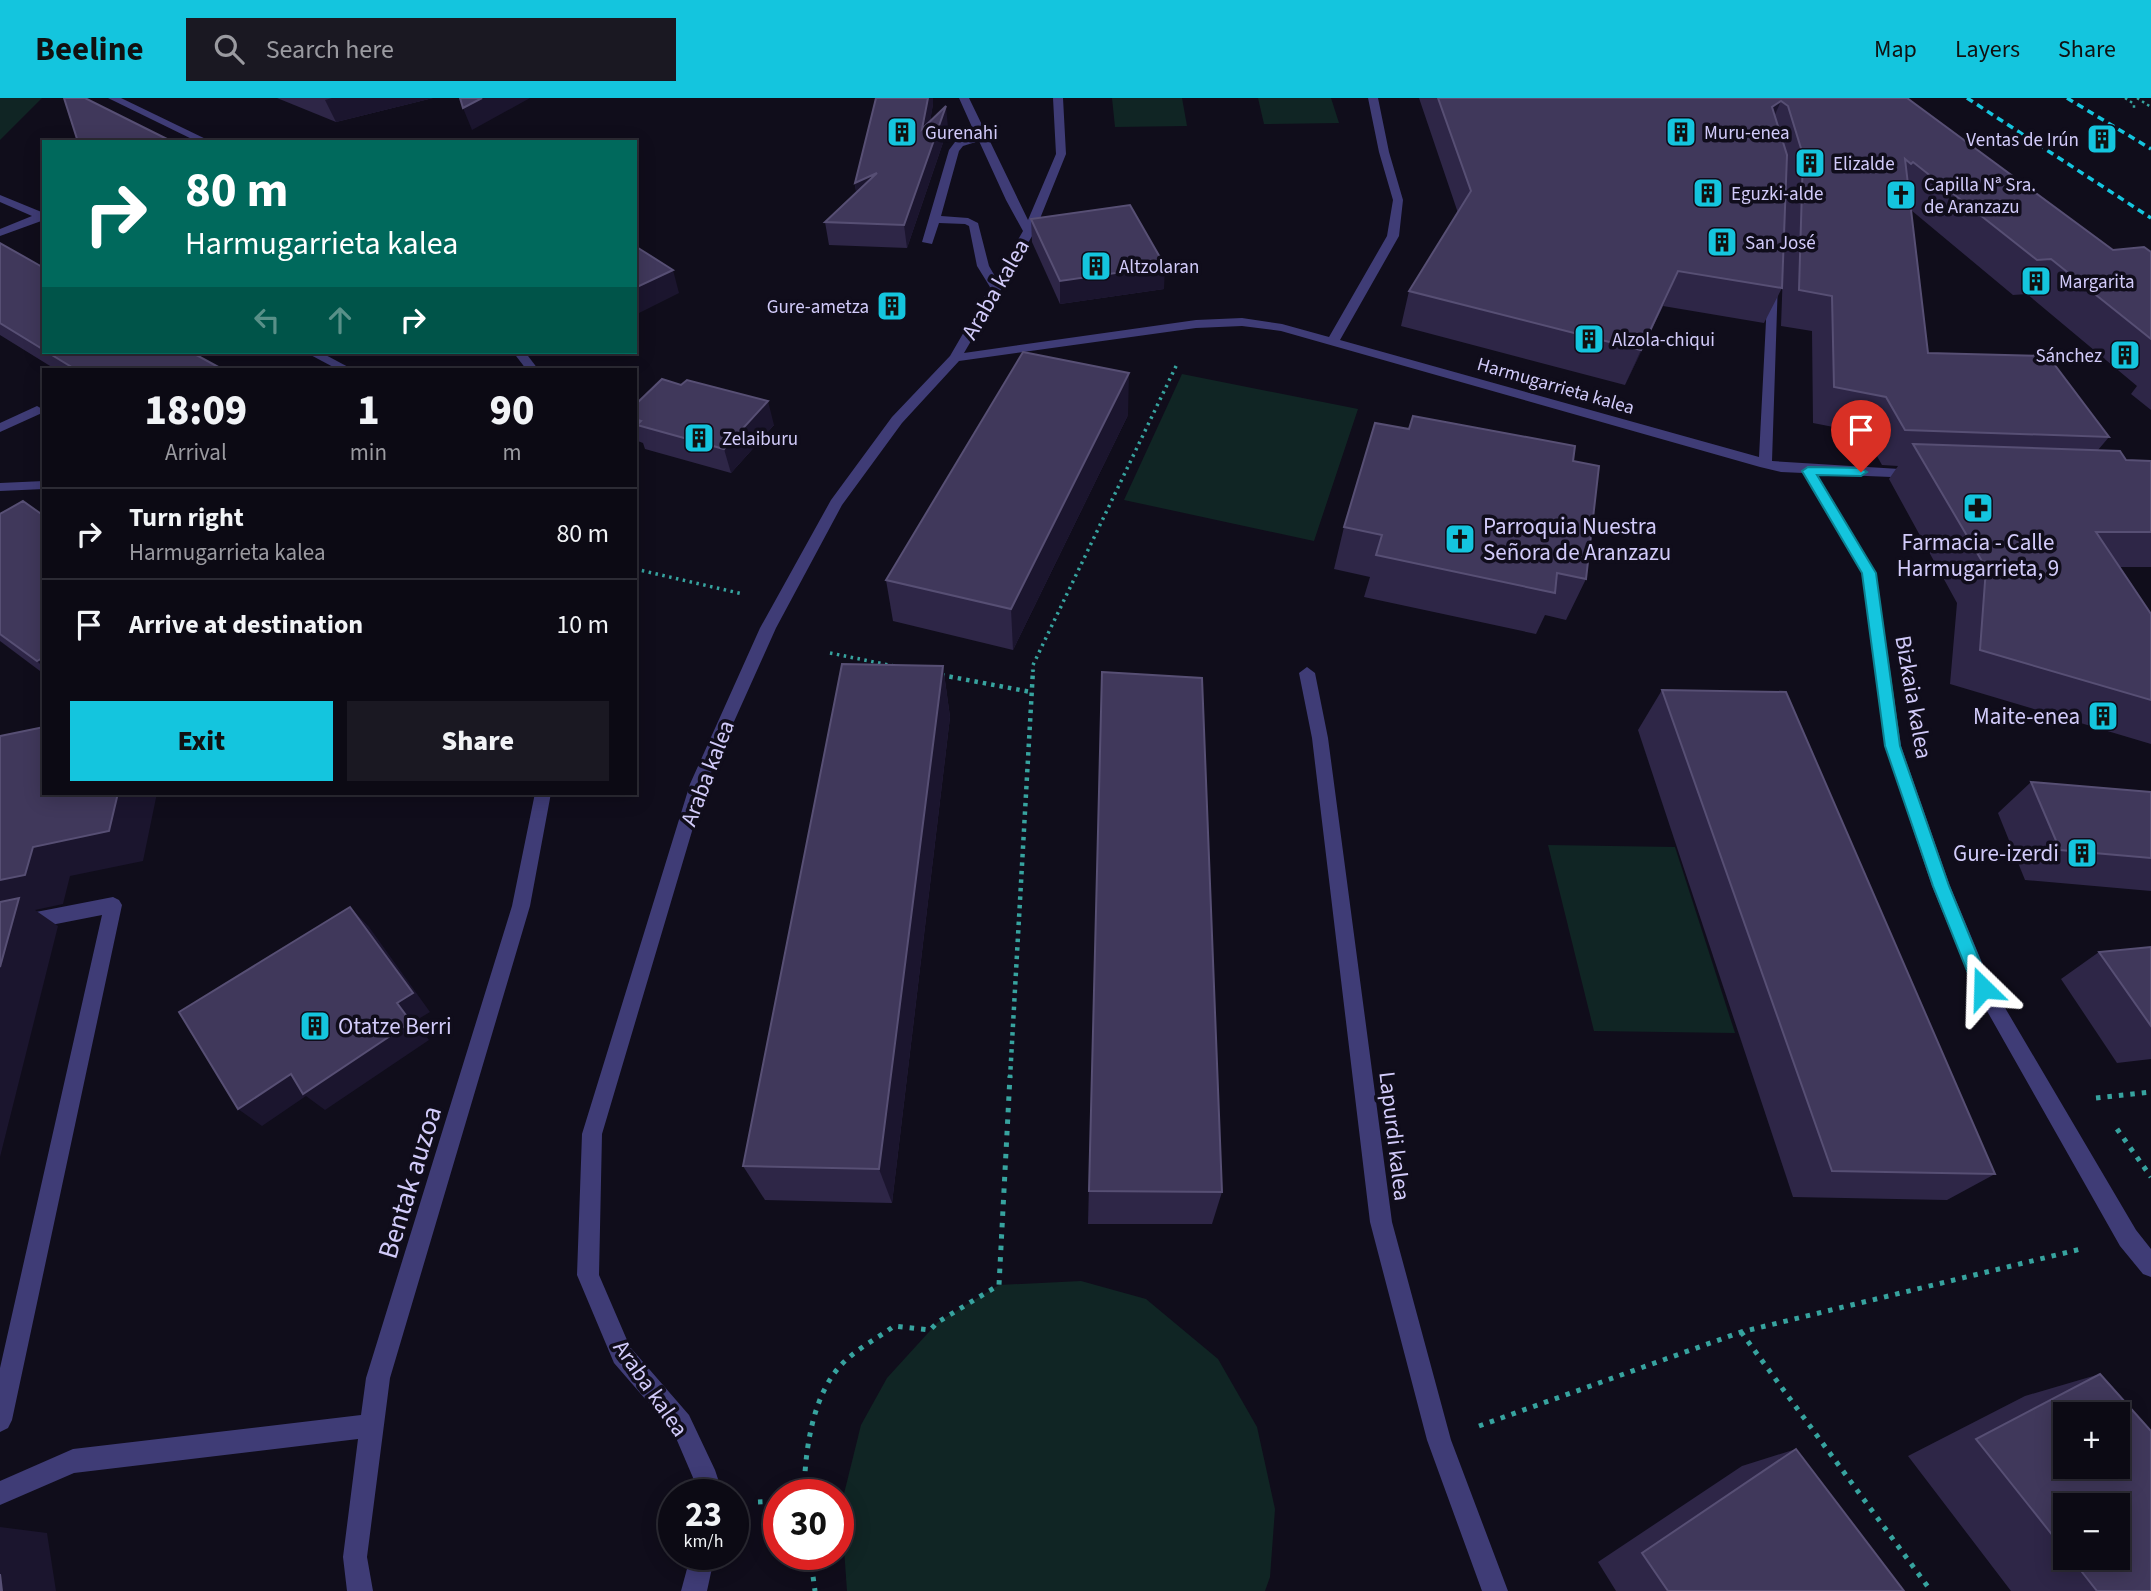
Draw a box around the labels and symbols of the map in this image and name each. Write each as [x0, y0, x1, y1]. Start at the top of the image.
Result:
building icon: Gurenahi [885, 115, 919, 149]
building icon: Muru-enea [1664, 115, 1698, 149]
place label: Gurenahi [925, 120, 998, 147]
place label: Muru-enea [1704, 120, 1790, 147]
building icon: Ventas de Irún [2085, 122, 2119, 156]
place label: Ventas de Irún [1966, 127, 2079, 154]
building icon: Elizalde [1793, 146, 1827, 180]
place label: Elizalde [1833, 151, 1895, 178]
place label: Capilla Nª Sra. de Aranzazu [1924, 172, 2036, 221]
building icon: Eguzki-alde [1691, 176, 1725, 210]
church icon: Capilla Nª Sra. de Aranzazu [1884, 178, 1918, 212]
place label: Eguzki-alde [1731, 181, 1823, 208]
building icon: San José [1705, 225, 1739, 259]
place label: San José [1745, 230, 1816, 257]
street label: Araba kalea [953, 233, 1038, 346]
building icon: Altzolaran [1079, 249, 1113, 283]
place label: Altzolaran [1119, 254, 1199, 281]
building icon: Margarita [2019, 264, 2053, 298]
place label: Margarita [2059, 269, 2135, 296]
building icon: Gure-ametza [875, 289, 909, 323]
place label: Gure-ametza [767, 294, 869, 321]
building icon: Alzola-chiqui [1572, 322, 1606, 356]
place label: Alzola-chiqui [1612, 327, 1715, 354]
building icon: Sánchez [2108, 338, 2142, 372]
place label: Sánchez [2035, 343, 2102, 370]
street label: Harmugarrieta kalea [1474, 351, 1637, 422]
pin [1831, 400, 1891, 472]
building icon: Zelaiburu [682, 421, 716, 455]
place label: Zelaiburu [722, 426, 798, 453]
pharmacy icon: Farmacia - Calle Harmugarrieta, 9 [1961, 491, 1995, 525]
place label: Parroquia Nuestra Señora de Aranzazu [1483, 510, 1671, 569]
church icon: Parroquia Nuestra Señora de Aranzazu [1443, 522, 1477, 556]
place label: Farmacia - Calle Harmugarrieta, 9 [1897, 526, 2059, 585]
street label: Bizkaia kalea [1886, 633, 1941, 761]
building icon: Maite-enea [2086, 699, 2120, 733]
place label: Maite-enea [1973, 700, 2080, 733]
street label: Araba kalea [672, 715, 743, 831]
building icon: Gure-izerdi [2065, 836, 2099, 870]
place label: Gure-izerdi [1953, 837, 2059, 870]
position arrow [1946, 951, 2020, 1025]
building icon: Otatze Berri [298, 1009, 332, 1043]
place label: Otatze Berri [338, 1010, 452, 1043]
street label: Lapurdi kalea [1370, 1069, 1419, 1203]
street label: Bentak auzoa [368, 1101, 452, 1264]
street label: Araba kalea [605, 1333, 696, 1443]
speed limit sign: 30 [763, 1479, 854, 1570]

